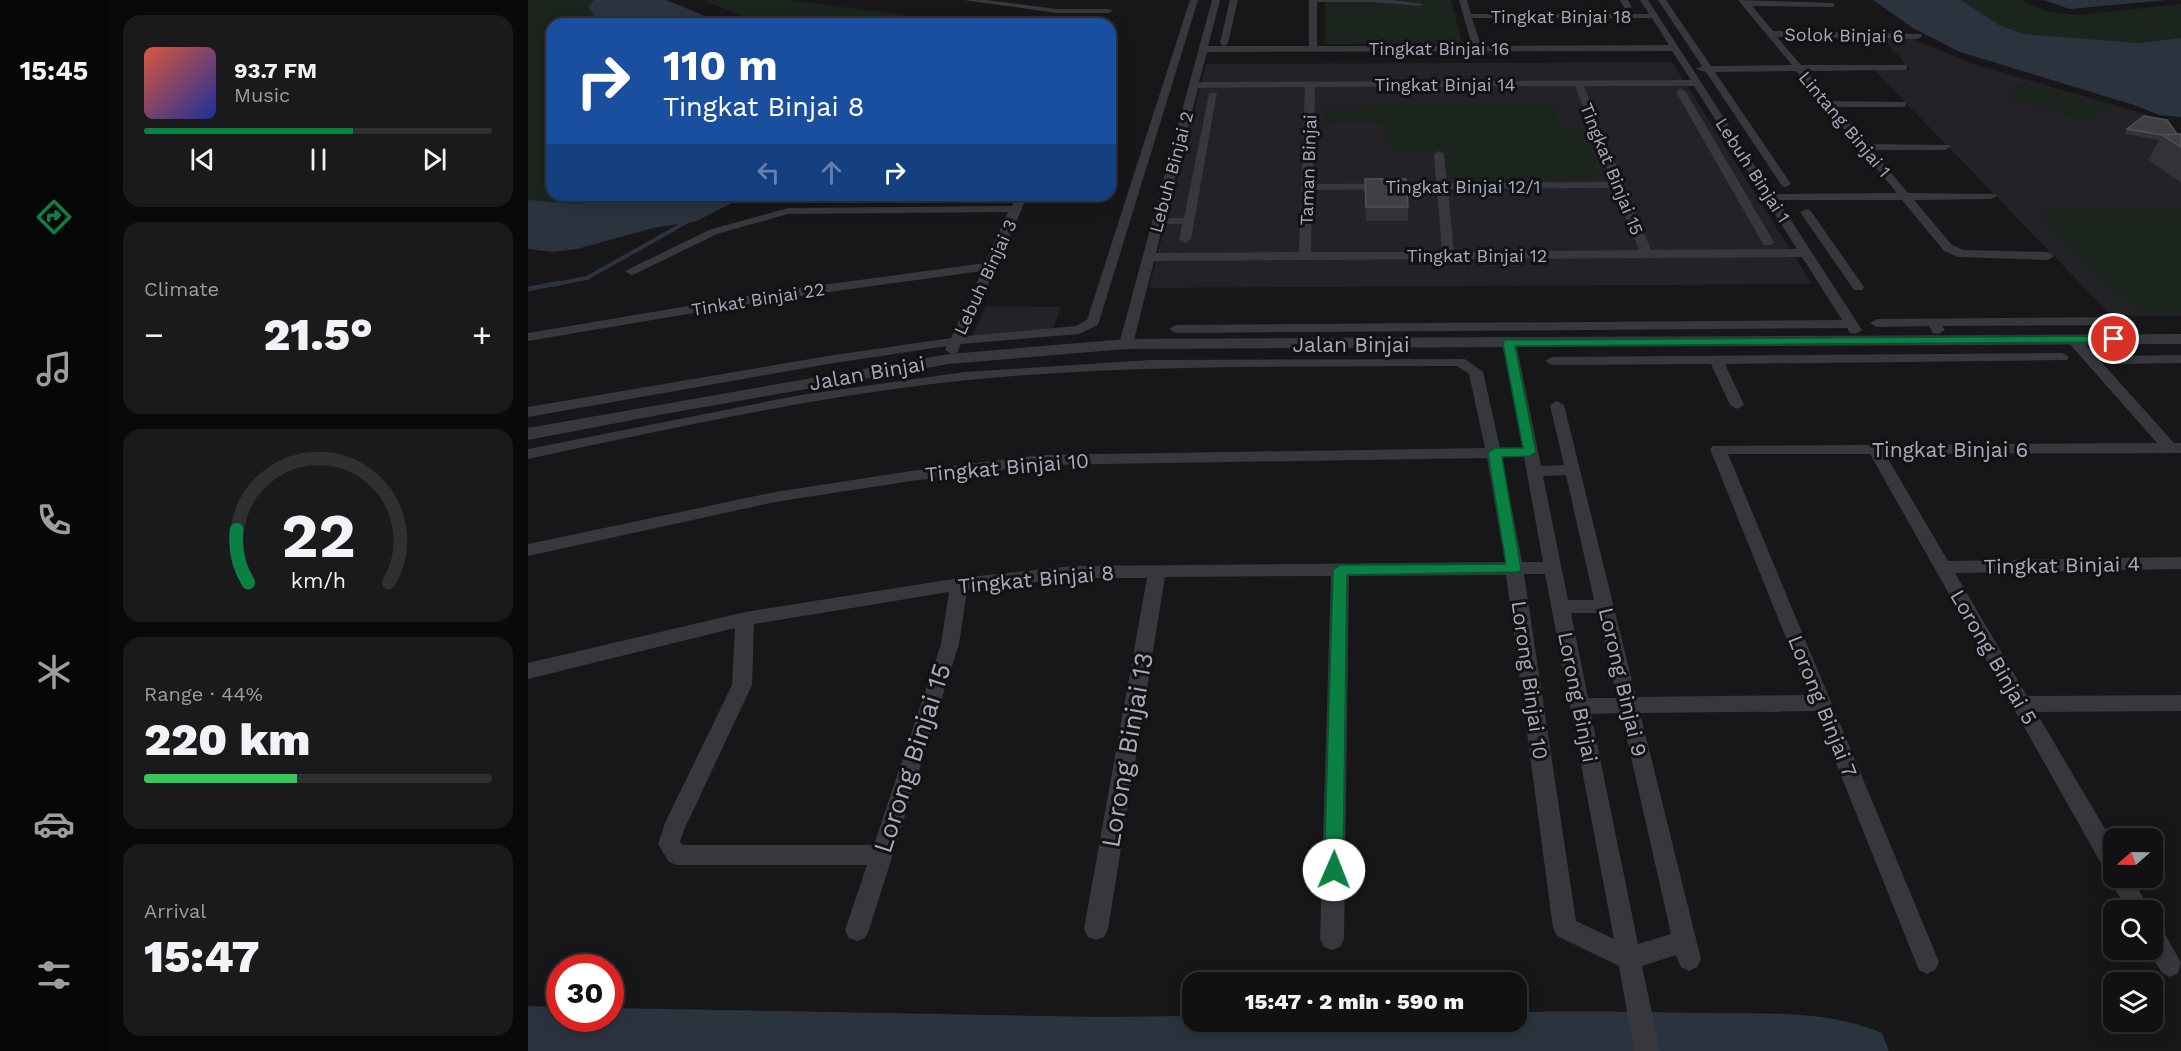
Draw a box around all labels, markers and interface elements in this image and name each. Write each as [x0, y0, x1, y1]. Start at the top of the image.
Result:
street label: Tingkat Binjai 18 [1491, 6, 1631, 27]
street label: Solok Binjai 6 [1784, 23, 1904, 47]
street label: Tingkat Binjai 16 [1369, 38, 1509, 59]
text: 110 m [663, 41, 778, 90]
icon: right [564, 42, 642, 120]
text: 15:45 [20, 55, 88, 87]
text: 93.7 FM [234, 58, 317, 83]
street label: Lintang Binjai 1 [1795, 67, 1895, 181]
street label: Tingkat Binjai 14 [1375, 74, 1515, 95]
text: Music [234, 83, 290, 107]
text: Tingkat Binjai 8 [663, 91, 864, 123]
street label: Tingkat Binjai 15 [1576, 100, 1648, 238]
street label: Lebuh Binjai 2 [1145, 109, 1197, 235]
street label: Taman Binjai [1296, 114, 1320, 226]
street label: Lebuh Binjai 1 [1711, 114, 1795, 226]
icon: previous [186, 143, 219, 176]
icon: pause [302, 143, 335, 176]
icon: next [418, 143, 451, 176]
icon: left [752, 156, 785, 189]
icon: ahead [815, 156, 848, 189]
icon: right [878, 156, 911, 189]
street label: Tingkat Binjai 12/1 [1385, 176, 1541, 197]
icon: directions [33, 196, 75, 238]
street label: Lebuh Binjai 3 [949, 216, 1021, 338]
street label: Tingkat Binjai 12 [1407, 245, 1547, 266]
text: Climate [144, 277, 219, 301]
street label: Tinkat Binjai 22 [690, 278, 826, 320]
text: 21.5° [263, 308, 373, 361]
pin [2088, 313, 2139, 364]
text: − [144, 315, 164, 354]
text: + [472, 315, 492, 354]
icon: arrive [2097, 322, 2130, 355]
street label: Jalan Binjai [1292, 332, 1410, 357]
icon: music [33, 348, 75, 390]
street label: Jalan Binjai [807, 351, 927, 395]
street label: Tingkat Binjai 6 [1872, 437, 2028, 462]
street label: Tingkat Binjai 10 [924, 447, 1090, 487]
icon: phone [33, 499, 75, 541]
text: 22 [281, 499, 355, 572]
street label: Tingkat Binjai 4 [1984, 551, 2140, 579]
street label: Tingkat Binjai 8 [957, 560, 1115, 598]
text: km/h [290, 568, 346, 593]
street label: Lorong Binjai 5 [1945, 585, 2043, 729]
street label: Lorong Binjai 10 [1506, 599, 1554, 761]
street label: Lorong Binjai 9 [1594, 605, 1652, 759]
street label: Lorong Binjai [1553, 630, 1603, 764]
street label: Lorong Binjai 7 [1783, 632, 1863, 781]
street label: Lorong Binjai 13 [1095, 650, 1159, 850]
icon: climate [33, 651, 75, 693]
street label: Lorong Binjai 15 [867, 659, 957, 857]
text: Range · 44% [144, 682, 263, 706]
text: 220 km [144, 713, 310, 766]
icon: car [33, 803, 75, 845]
north arrow [2103, 828, 2163, 888]
map controls [2103, 828, 2163, 1032]
position arrow [1302, 838, 1366, 902]
text: Arrival [144, 899, 206, 923]
button: search [2103, 900, 2163, 960]
text: 15:47 [144, 930, 260, 983]
icon: filters [33, 954, 75, 996]
speed limit sign: 30 [546, 954, 624, 1032]
button: layers [2103, 972, 2163, 1032]
text: 15:47 · 2 min · 590 m [1245, 989, 1464, 1014]

